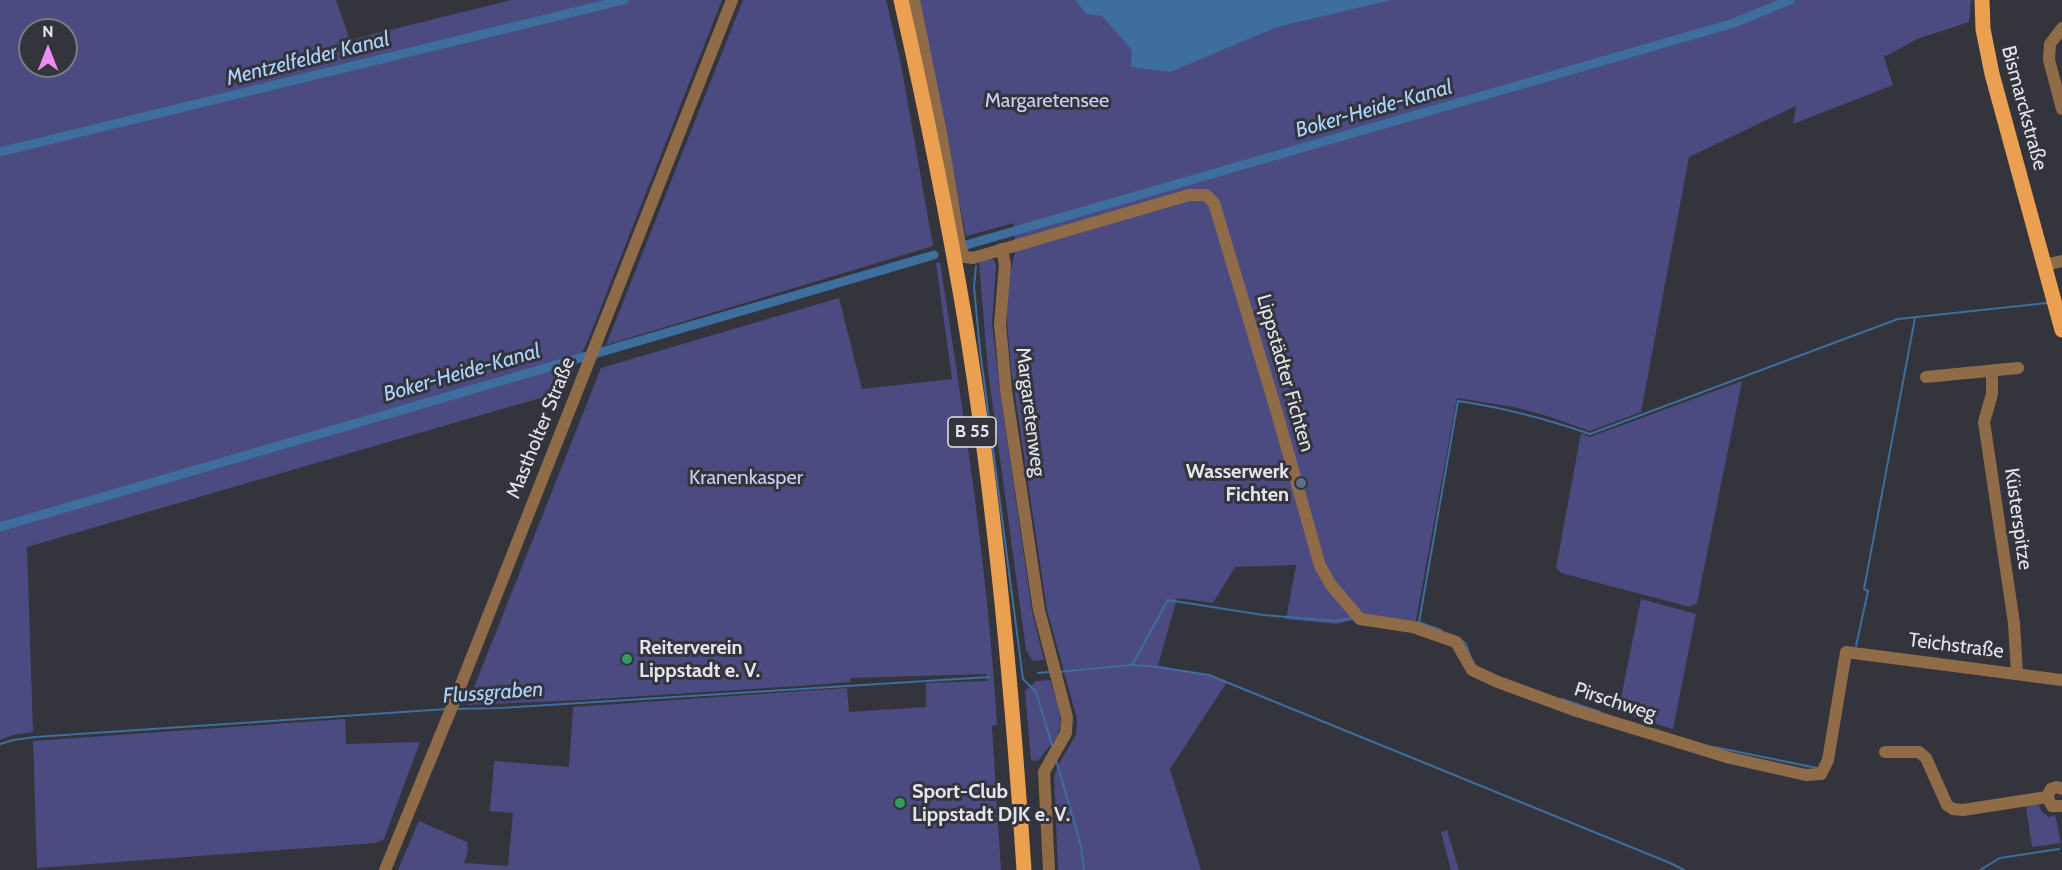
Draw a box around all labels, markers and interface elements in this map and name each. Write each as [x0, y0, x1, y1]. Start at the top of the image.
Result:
north arrow [18, 18, 78, 78]
text: N [42, 22, 54, 41]
water label: Mentzelfelder Kanal [224, 27, 392, 91]
street label: Bismarckstraße [1996, 43, 2052, 173]
water label: Boker-Heide-Kanal [1293, 75, 1455, 143]
park label: Margaretensee [985, 89, 1109, 113]
street label: Lippstädter Fichten [1251, 292, 1319, 454]
water label: Boker-Heide-Kanal [381, 339, 543, 407]
street label: Margaretenweg [1010, 346, 1050, 478]
street label: Mastholter Straße [502, 354, 580, 502]
road number: B 55 [948, 417, 996, 447]
place label: Wasserwerk Fichten [1186, 460, 1289, 507]
park label: Kranenkasper [689, 466, 803, 490]
street label: Küsterspitze [1999, 466, 2037, 572]
marker: Wasserwerk Fichten [1294, 476, 1308, 490]
street label: Teichstraße [1907, 628, 2005, 664]
place label: Reiterverein Lippstadt e. V. [639, 636, 760, 683]
marker: Reiterverein Lippstadt e. V. [620, 652, 634, 666]
water label: Flussgraben [442, 677, 544, 709]
street label: Pirschweg [1571, 678, 1659, 726]
place label: Sport-Club Lippstadt DJK e. V. [912, 780, 1070, 827]
marker: Sport-Club Lippstadt DJK e. V. [893, 796, 907, 810]

